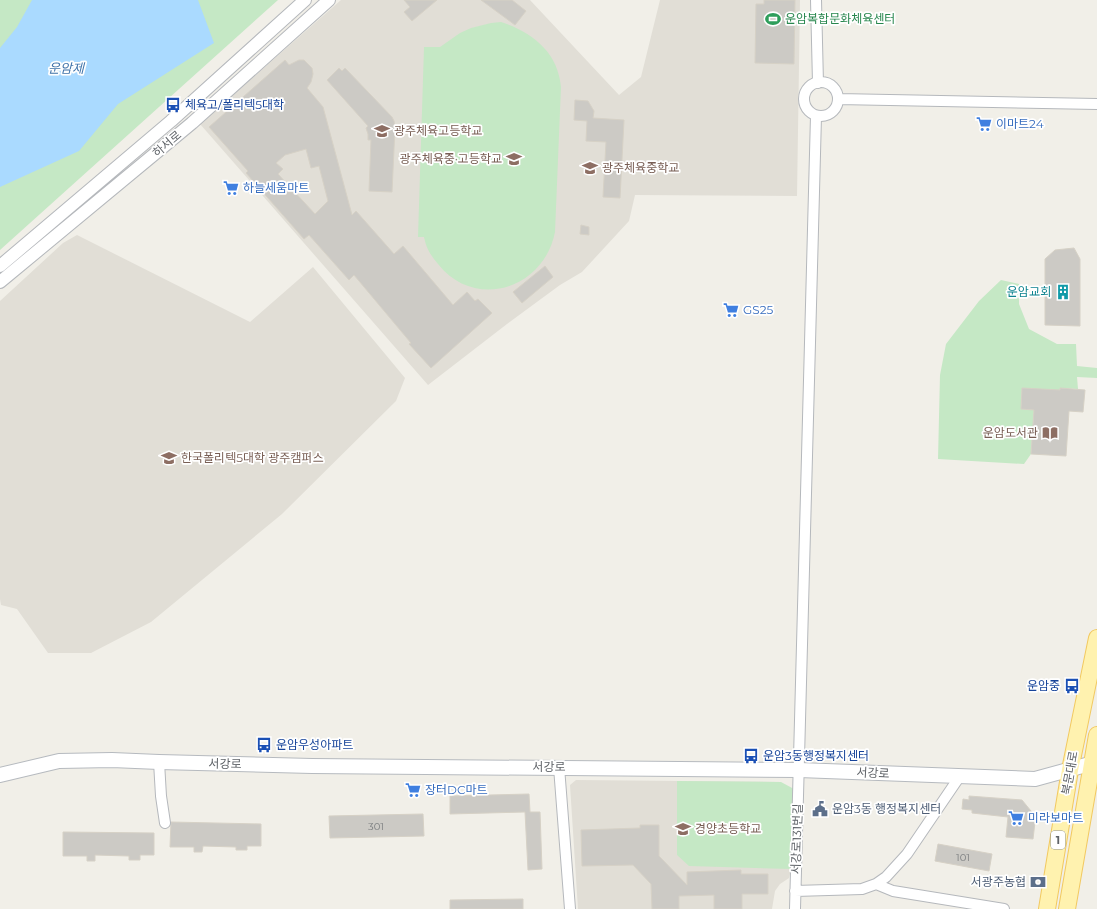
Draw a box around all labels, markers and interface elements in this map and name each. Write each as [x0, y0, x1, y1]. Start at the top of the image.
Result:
sports icon: 운암복합문화체육센터 [764, 10, 782, 28]
place label: 운암복합문화체육센터 [785, 11, 895, 26]
water label: 운암제 [48, 60, 86, 76]
bus stop icon: 체육고/폴리텍5대학 [164, 96, 182, 114]
place label: 체육고/폴리텍5대학 [185, 97, 284, 112]
supermarket icon: 이마트24 [975, 115, 993, 133]
place label: 이마트24 [996, 116, 1044, 131]
school or university icon: 광주체육고등학교 [373, 122, 391, 140]
place label: 광주체육고등학교 [394, 123, 482, 138]
street label: 하서로 [149, 127, 184, 160]
school or university icon: 광주체육중·고등학교 [505, 150, 523, 168]
place label: 광주체육중·고등학교 [400, 151, 502, 166]
school or university icon: 광주체육중학교 [581, 159, 599, 177]
place label: 광주체육중학교 [602, 160, 679, 175]
supermarket icon: 하늘세움마트 [222, 179, 240, 197]
place label: 하늘세움마트 [243, 180, 309, 195]
building icon: 운암교회 [1054, 283, 1072, 301]
place label: 운암교회 [1007, 284, 1051, 299]
supermarket icon: GS25 [722, 301, 740, 319]
place label: GS25 [743, 302, 773, 317]
library icon: 운암도서관 [1041, 424, 1059, 442]
place label: 운암도서관 [983, 425, 1038, 440]
school or university icon: 한국폴리텍5대학 광주캠퍼스 [160, 449, 178, 467]
place label: 한국폴리텍5대학 광주캠퍼스 [181, 450, 323, 465]
bus stop icon: 운암중 [1063, 677, 1081, 695]
place label: 운암중 [1027, 678, 1060, 693]
bus stop icon: 운암우성아파트 [255, 736, 273, 754]
place label: 운암우성아파트 [276, 737, 353, 752]
bus stop icon: 운암3동행정복지센터 [742, 747, 760, 765]
place label: 운암3동행정복지센터 [763, 748, 869, 763]
street label: 북문대로 [1058, 750, 1081, 796]
street label: 서강로 [208, 756, 242, 771]
street label: 서강로 [532, 759, 566, 774]
street label: 서강로 [856, 764, 890, 781]
supermarket icon: 장터DC마트 [404, 781, 422, 799]
place label: 장터DC마트 [425, 782, 488, 797]
public building icon: 운암3동 행정복지센터 [811, 800, 829, 818]
place label: 운암3동 행정복지센터 [832, 801, 941, 816]
street label: 서강로131번길 [788, 803, 805, 875]
supermarket icon: 미라보마트 [1007, 809, 1025, 827]
place label: 미라보마트 [1028, 810, 1083, 825]
house number: 301 [368, 820, 384, 833]
school or university icon: 경양초등학교 [674, 820, 692, 838]
place label: 경양초등학교 [695, 821, 761, 836]
road number: 1 [1051, 831, 1065, 849]
house number: 101 [956, 851, 970, 864]
bank icon: 서광주농협 [1029, 873, 1047, 891]
place label: 서광주농협 [971, 874, 1026, 889]

